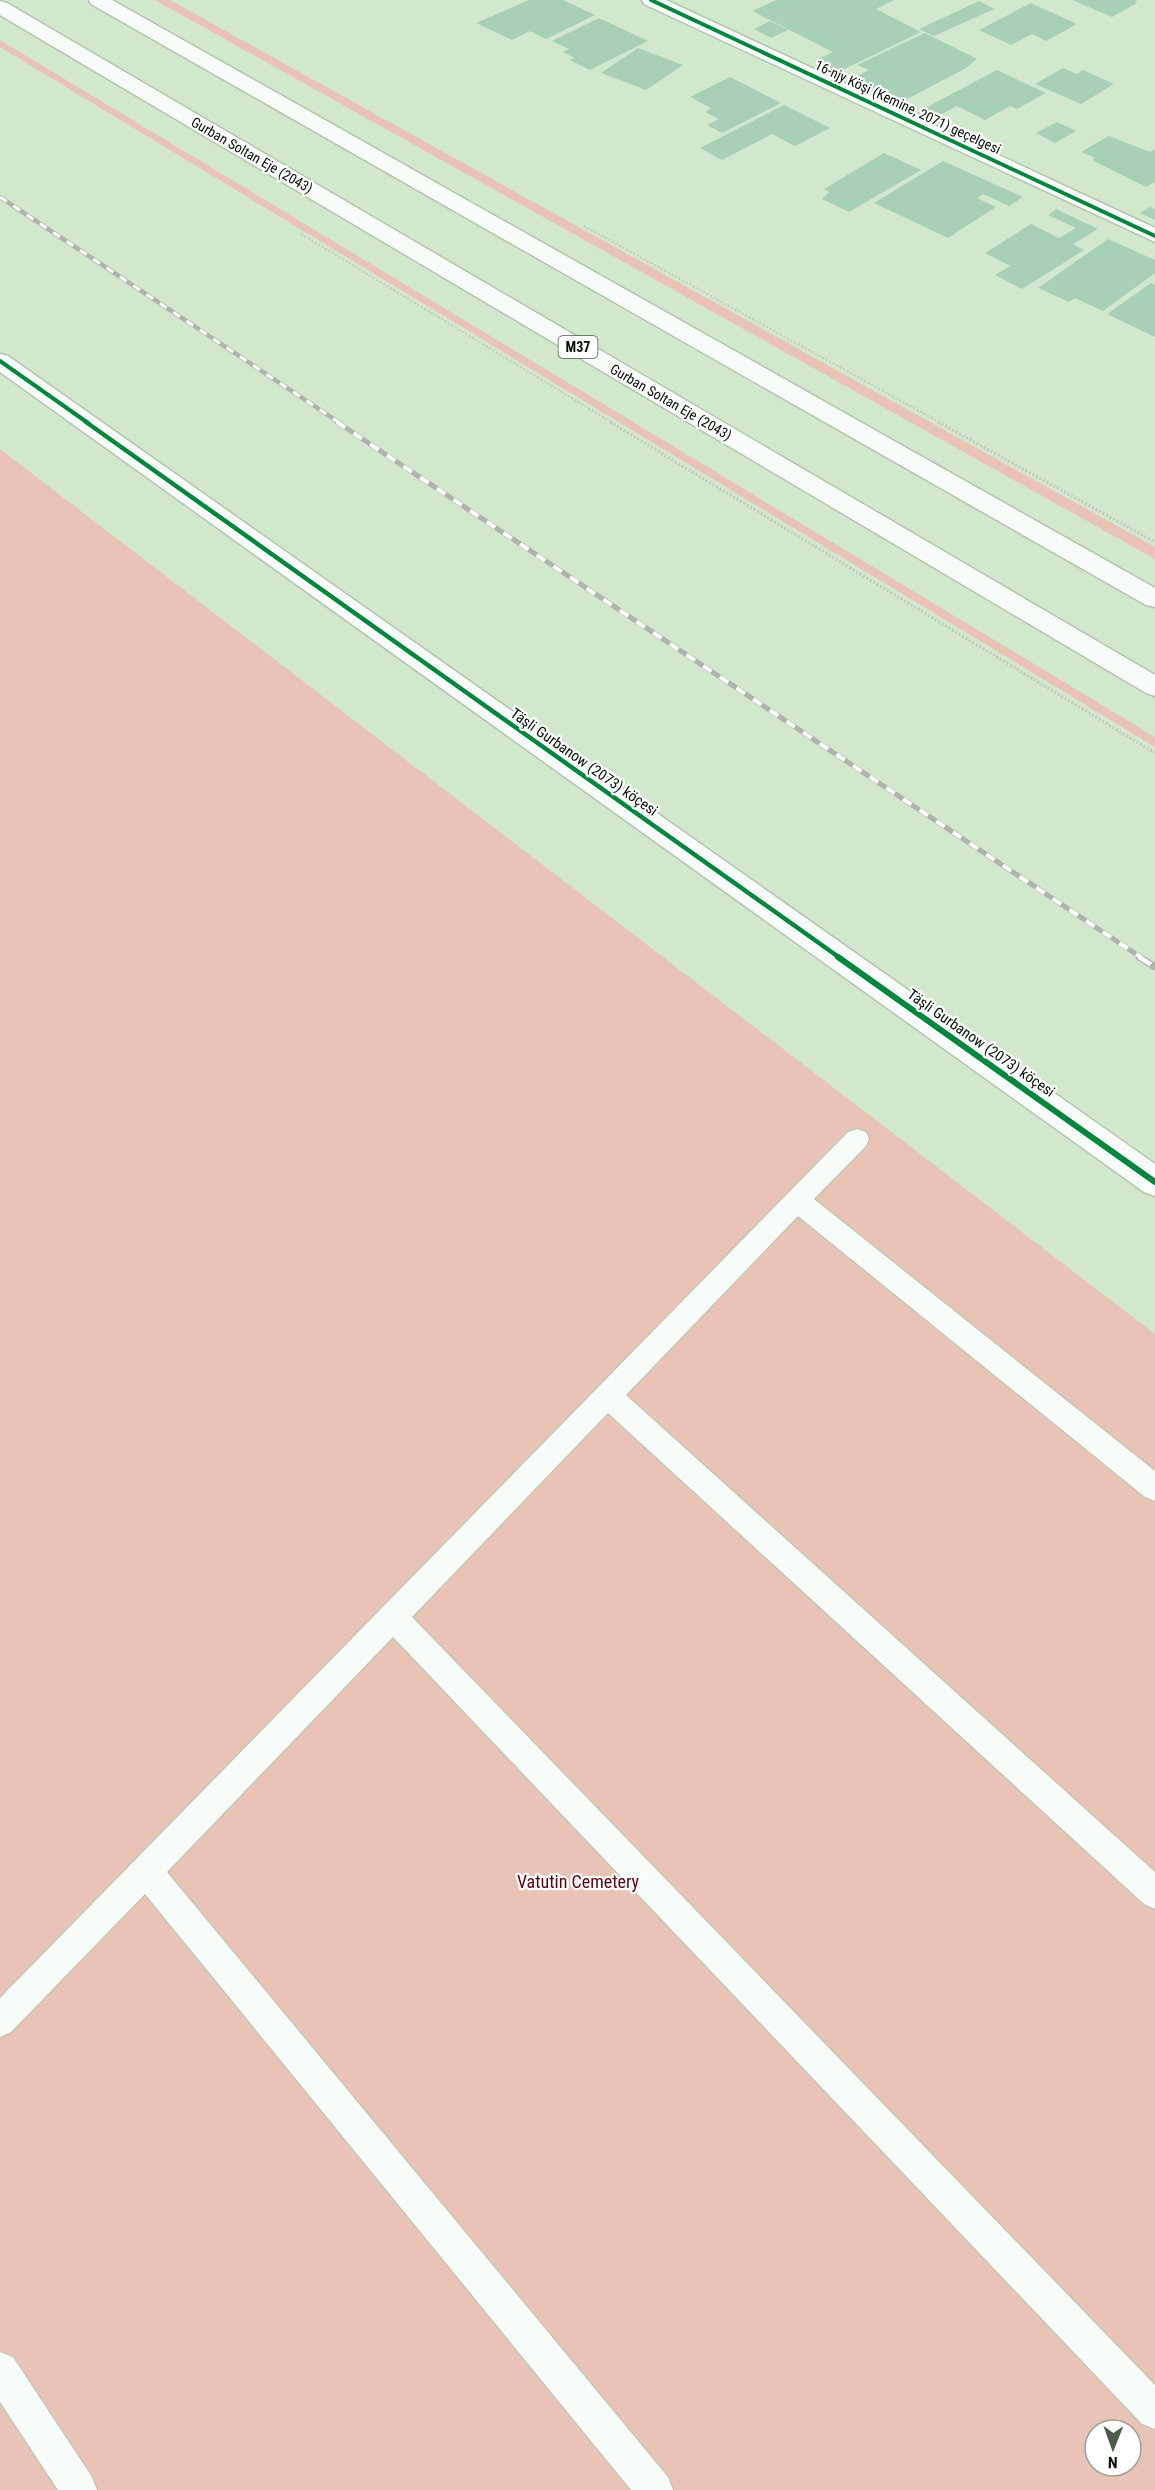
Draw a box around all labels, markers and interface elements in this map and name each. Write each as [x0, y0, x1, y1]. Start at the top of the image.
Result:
street label: 16-njy Köşi (Kemine, 2071) geçelgesi [812, 57, 1003, 158]
street label: Gurban Soltan Eje (2043) [188, 114, 316, 197]
road number: M37 [558, 336, 598, 358]
street label: Gurban Soltan Eje (2043) [607, 361, 735, 444]
street label: Täşli Gurbanow (2073) köçesi [507, 704, 661, 820]
street label: Täşli Gurbanow (2073) köçesi [904, 985, 1058, 1101]
park label: Vatutin Cemetery [517, 1871, 640, 1892]
north arrow [1083, 2418, 1143, 2478]
text: N [1108, 2453, 1118, 2472]

